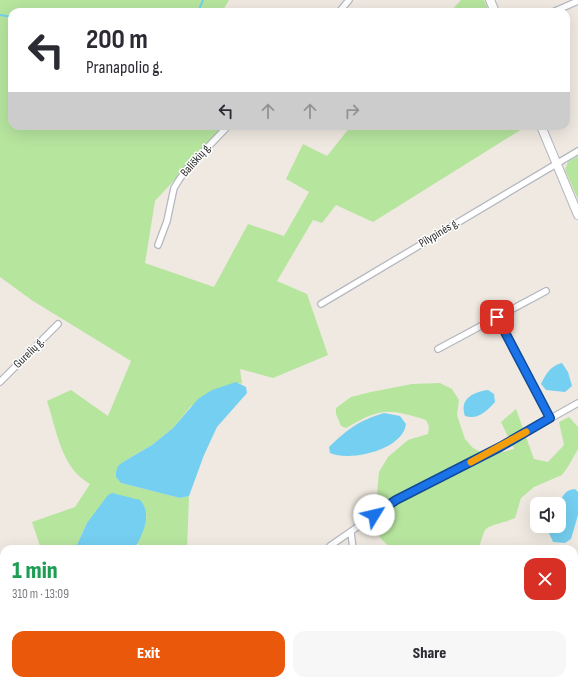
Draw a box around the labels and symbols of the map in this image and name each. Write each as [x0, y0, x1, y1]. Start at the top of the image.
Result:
street label: Bališkių g. [177, 140, 215, 180]
street label: Pilypinės g. [416, 215, 462, 251]
pin [480, 300, 514, 334]
street label: Gurelių g. [10, 334, 48, 372]
position arrow [353, 494, 395, 536]

